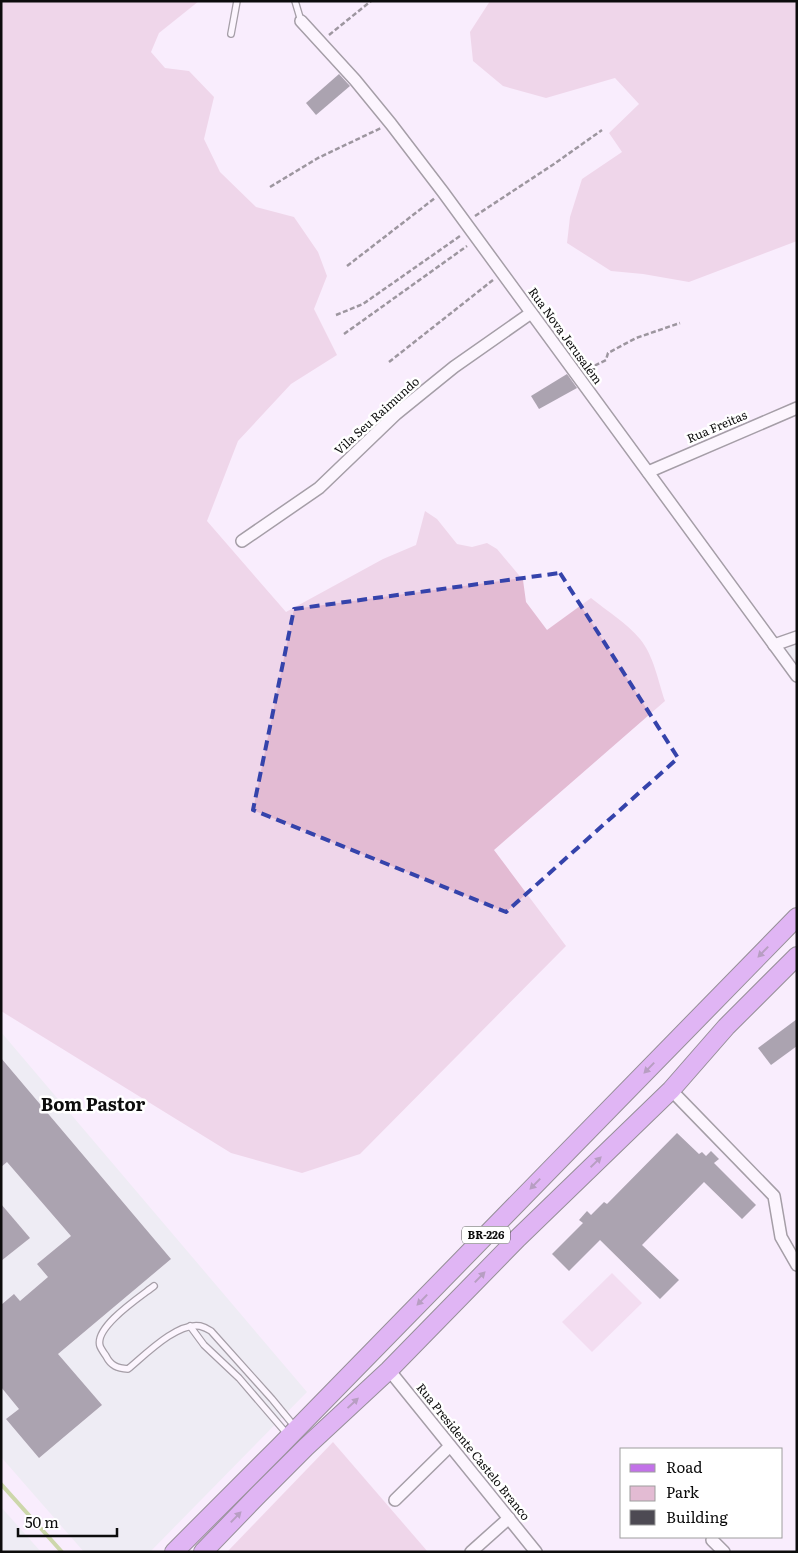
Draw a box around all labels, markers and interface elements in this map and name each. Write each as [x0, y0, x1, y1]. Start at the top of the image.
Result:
street label: Rua Nova Jerusalém [524, 283, 607, 388]
street label: Vila Seu Raimundo [330, 372, 423, 458]
street label: Rua Freitas [684, 405, 750, 447]
one-way arrow [757, 946, 769, 958]
one-way arrow [643, 1062, 655, 1074]
district label: Bom Pastor [41, 1090, 145, 1117]
one-way arrow [590, 1156, 602, 1168]
one-way arrow [529, 1178, 541, 1190]
road number: BR-226 [462, 1226, 510, 1244]
one-way arrow [474, 1271, 486, 1283]
one-way arrow [416, 1294, 428, 1306]
street label: Rua Presidente Castelo Branco [413, 1379, 535, 1524]
one-way arrow [346, 1398, 359, 1409]
legend [620, 1448, 783, 1538]
text: Road [666, 1455, 702, 1478]
text: Park [666, 1480, 700, 1503]
text: Building [666, 1505, 728, 1528]
scale bar [18, 1506, 116, 1538]
text: 50 m [25, 1510, 59, 1533]
one-way arrow [230, 1511, 242, 1523]

